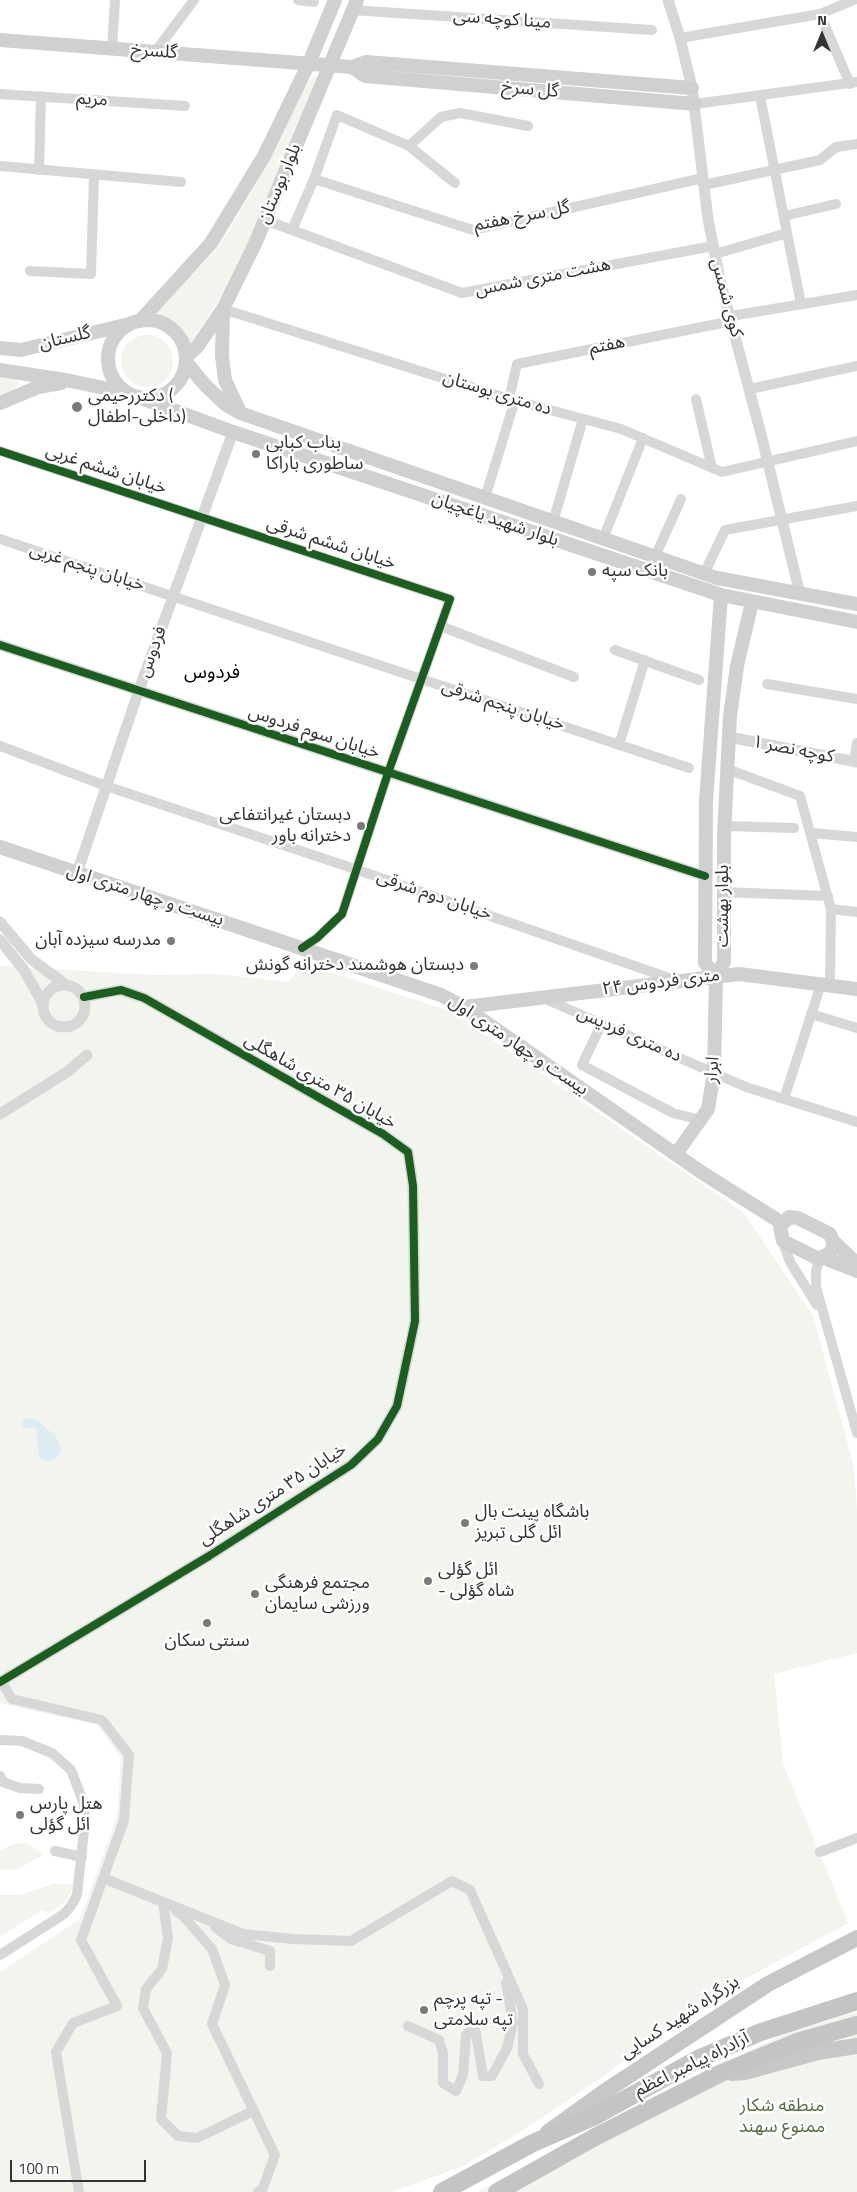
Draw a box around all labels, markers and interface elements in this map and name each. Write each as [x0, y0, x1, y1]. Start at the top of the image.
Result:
street label: مینا کوچه سی [452, 6, 552, 34]
text: N [817, 9, 827, 30]
north arrow [797, 10, 847, 60]
street label: گلسرخ [130, 40, 178, 64]
street label: گل سرخ [501, 77, 559, 103]
street label: مریم [76, 88, 108, 112]
street label: بلوار بوستان [253, 141, 307, 227]
street label: گل سرخ هفتم [472, 197, 572, 237]
street label: هشت متری شمس [473, 254, 613, 302]
street label: کوی شمس [705, 256, 747, 340]
street label: گلستان [37, 323, 93, 355]
street label: هفتم [587, 332, 627, 360]
street label: ده متری بوستان [440, 367, 554, 421]
place label: دکتررحیمی ( داخلی-اطفال) [88, 386, 186, 428]
marker: دکتررحیمی ( داخلی-اطفال) [70, 400, 84, 414]
place label: بناب کبابی ساطوری باراکا [266, 433, 363, 476]
street label: خیابان ششم غربی [43, 440, 169, 500]
marker: بناب کبابی ساطوری باراکا [250, 448, 262, 460]
street label: بلوار شهید یاغچیان [429, 488, 561, 552]
street label: خیابان ششم شرقی [264, 513, 398, 575]
street label: خیابان پنجم غربی [27, 539, 147, 597]
place label: بانک سپه [602, 561, 668, 583]
marker: بانک سپه [586, 566, 598, 578]
street label: فردوس [134, 623, 172, 681]
district label: فردوس [184, 662, 240, 684]
street label: خیابان پنجم شرقی [439, 676, 567, 736]
street label: خیابان سوم فردوس [245, 702, 383, 764]
street label: کوچه نصر ۱ [750, 732, 836, 768]
place label: دبستان غیرانتفاعی دخترانه باور [219, 805, 351, 848]
marker: دبستان غیرانتفاعی دخترانه باور [355, 820, 367, 832]
street label: بیست و چهار متری اول [64, 860, 226, 932]
street label: بلوار بهشت [713, 865, 735, 947]
street label: خیابان دوم شرقی [374, 866, 494, 926]
place label: مدرسه سیزده آبان [35, 930, 161, 952]
marker: مدرسه سیزده آبان [165, 935, 177, 947]
place label: دبستان هوشمند دخترانه گونش [246, 955, 464, 977]
marker: دبستان هوشمند دخترانه گونش [468, 960, 480, 972]
street label: ۲۴ متری فردوس [601, 965, 721, 1001]
street label: بیست و چهار متری اول [444, 991, 592, 1101]
street label: ده متری فردیس [573, 1002, 685, 1068]
street label: خیابان ۳۵ متری شاهگلی [240, 1030, 400, 1134]
street label: ابرار [701, 1056, 725, 1084]
street label: خیابان ۳۵ متری شاهگلی [195, 1439, 351, 1551]
place label: باشگاه پینت بال ائل گلی تبریز [475, 1502, 589, 1545]
marker: باشگاه پینت بال ائل گلی تبریز [459, 1517, 471, 1529]
place label: ائل گؤلی - شاه گؤلی [438, 1560, 514, 1602]
place label: مجتمع فرهنگی ورزشی سایمان [265, 1573, 370, 1616]
marker: ائل گؤلی - شاه گؤلی [422, 1575, 434, 1587]
marker: مجتمع فرهنگی ورزشی سایمان [249, 1588, 261, 1600]
marker: سنتی سکان [201, 1617, 213, 1629]
place label: سنتی سکان [164, 1631, 250, 1653]
place label: هتل پارس ائل گؤلی [30, 1794, 103, 1836]
marker: هتل پارس ائل گؤلی [14, 1809, 26, 1821]
street label: بزرگراه شهید کسایی [616, 1971, 744, 2065]
place label: تپه پرچم - تپه سلامتی [434, 1989, 513, 2032]
marker: تپه پرچم - تپه سلامتی [418, 2004, 430, 2016]
street label: آزادراه پیامبر اعظم [631, 2028, 753, 2102]
park label: منطقه شکار ممنوع سهند [739, 2096, 825, 2138]
scale bar [12, 2150, 149, 2182]
text: 100 m [18, 2157, 59, 2180]

